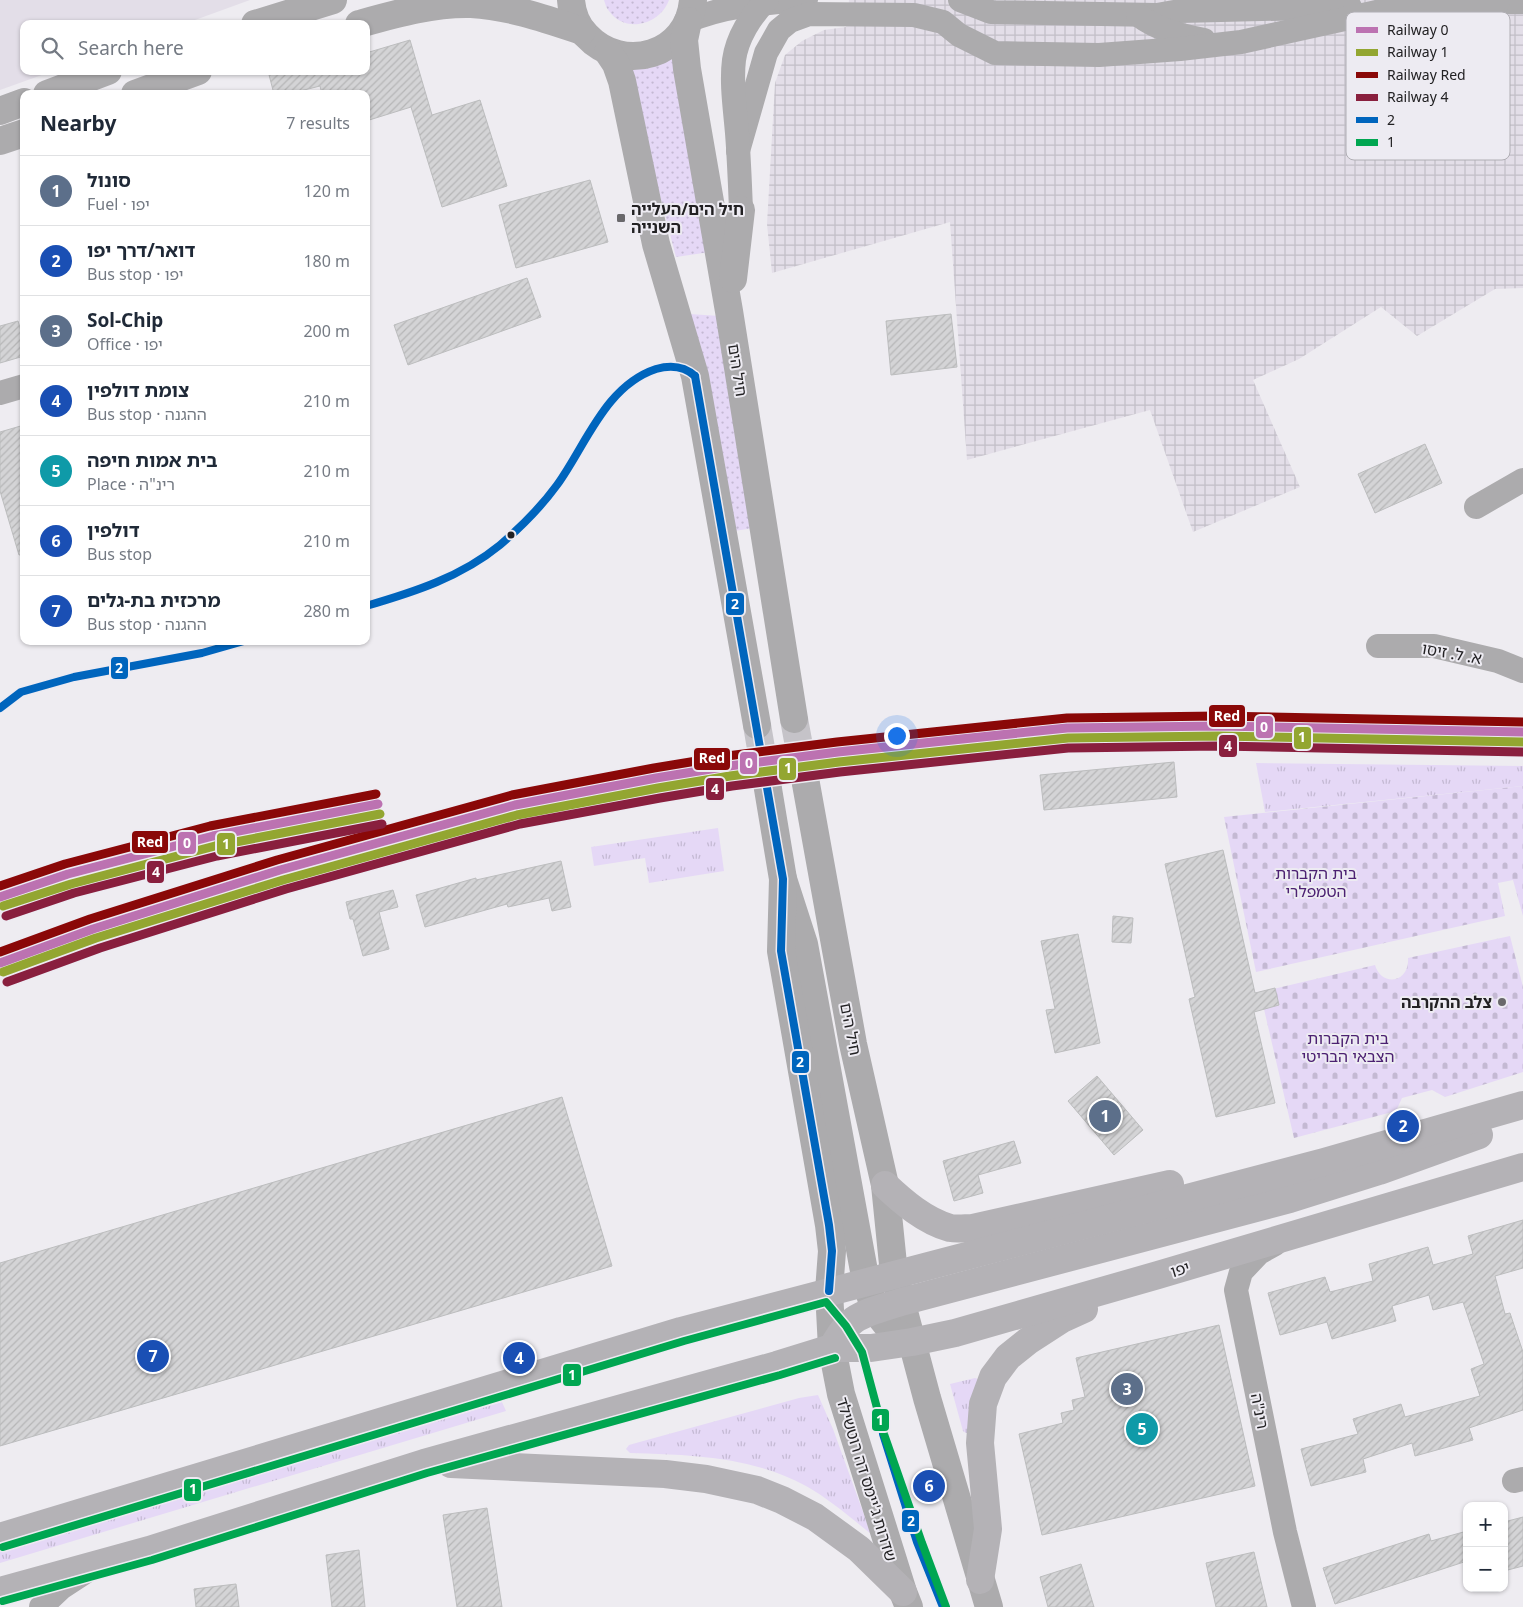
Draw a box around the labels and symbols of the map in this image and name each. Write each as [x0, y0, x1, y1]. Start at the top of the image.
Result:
legend [1346, 12, 1510, 160]
text: Railway 0 [1387, 20, 1448, 39]
text: Railway 1 [1387, 42, 1448, 61]
text: Railway Red [1387, 65, 1466, 84]
text: Railway 4 [1387, 87, 1448, 106]
text: 2 [1387, 110, 1395, 129]
text: 1 [1387, 132, 1395, 151]
place label: חיל הים/העלייה השנייה [631, 198, 744, 238]
marker: חיל הים/העלייה השנייה [615, 212, 627, 224]
street label: חיל הים [723, 342, 753, 398]
unlabelled marker [506, 530, 516, 540]
line badge: 2 [725, 592, 745, 616]
text: 2 [731, 594, 739, 613]
street label: א. ל. זיסו [1420, 637, 1484, 669]
line badge: 2 [110, 656, 129, 680]
text: 2 [115, 658, 123, 677]
line badge: Red [1208, 704, 1246, 728]
text: Red [1214, 706, 1240, 725]
line badge: 0 [1255, 715, 1274, 739]
text: 0 [1260, 717, 1268, 736]
your location [884, 723, 910, 749]
line badge: 1 [1293, 726, 1312, 750]
text: 1 [1298, 727, 1306, 746]
line badge: 4 [1218, 734, 1238, 758]
text: 4 [1224, 736, 1232, 755]
line badge: Red [693, 747, 731, 771]
text: Red [699, 748, 725, 767]
line badge: 0 [739, 751, 758, 775]
text: 0 [745, 753, 753, 772]
line badge: 1 [778, 757, 797, 781]
text: 1 [784, 758, 792, 777]
line badge: 4 [705, 777, 725, 801]
text: 4 [711, 779, 719, 798]
line badge: Red [131, 830, 169, 854]
line badge: 0 [177, 831, 197, 855]
text: Red [137, 832, 163, 851]
line badge: 1 [216, 832, 236, 856]
text: 0 [183, 833, 191, 852]
text: 1 [222, 834, 230, 853]
line badge: 4 [146, 860, 165, 884]
text: 4 [152, 862, 160, 881]
park label: בית הקברות הטמפלרי [1275, 862, 1357, 902]
place label: צלב ההקרבה [1401, 991, 1492, 1013]
marker: צלב ההקרבה [1496, 996, 1508, 1008]
street label: חיל הים [835, 1001, 867, 1057]
park label: בית הקברות הצבאי הבריטי [1302, 1027, 1394, 1067]
line badge: 2 [791, 1050, 810, 1074]
text: 2 [796, 1052, 804, 1071]
pin: 1 [1089, 1097, 1121, 1135]
pin: 2 [1387, 1107, 1419, 1145]
street label: יפו [1168, 1256, 1192, 1282]
pin: 7 [137, 1337, 169, 1375]
pin: 4 [503, 1339, 535, 1377]
line badge: 1 [562, 1363, 582, 1387]
text: 1 [568, 1365, 576, 1384]
pin: 3 [1111, 1370, 1143, 1408]
street label: רינ"ה [1246, 1391, 1274, 1431]
street label: שדרות ג'יימס דה רוטשילד [832, 1394, 902, 1564]
line badge: 1 [871, 1408, 890, 1432]
text: 1 [876, 1410, 884, 1429]
pin: 5 [1126, 1410, 1158, 1448]
pin: 6 [913, 1467, 945, 1505]
line badge: 1 [183, 1478, 202, 1502]
text: 1 [189, 1479, 197, 1498]
line badge: 2 [901, 1509, 920, 1533]
text: 2 [907, 1511, 915, 1530]

